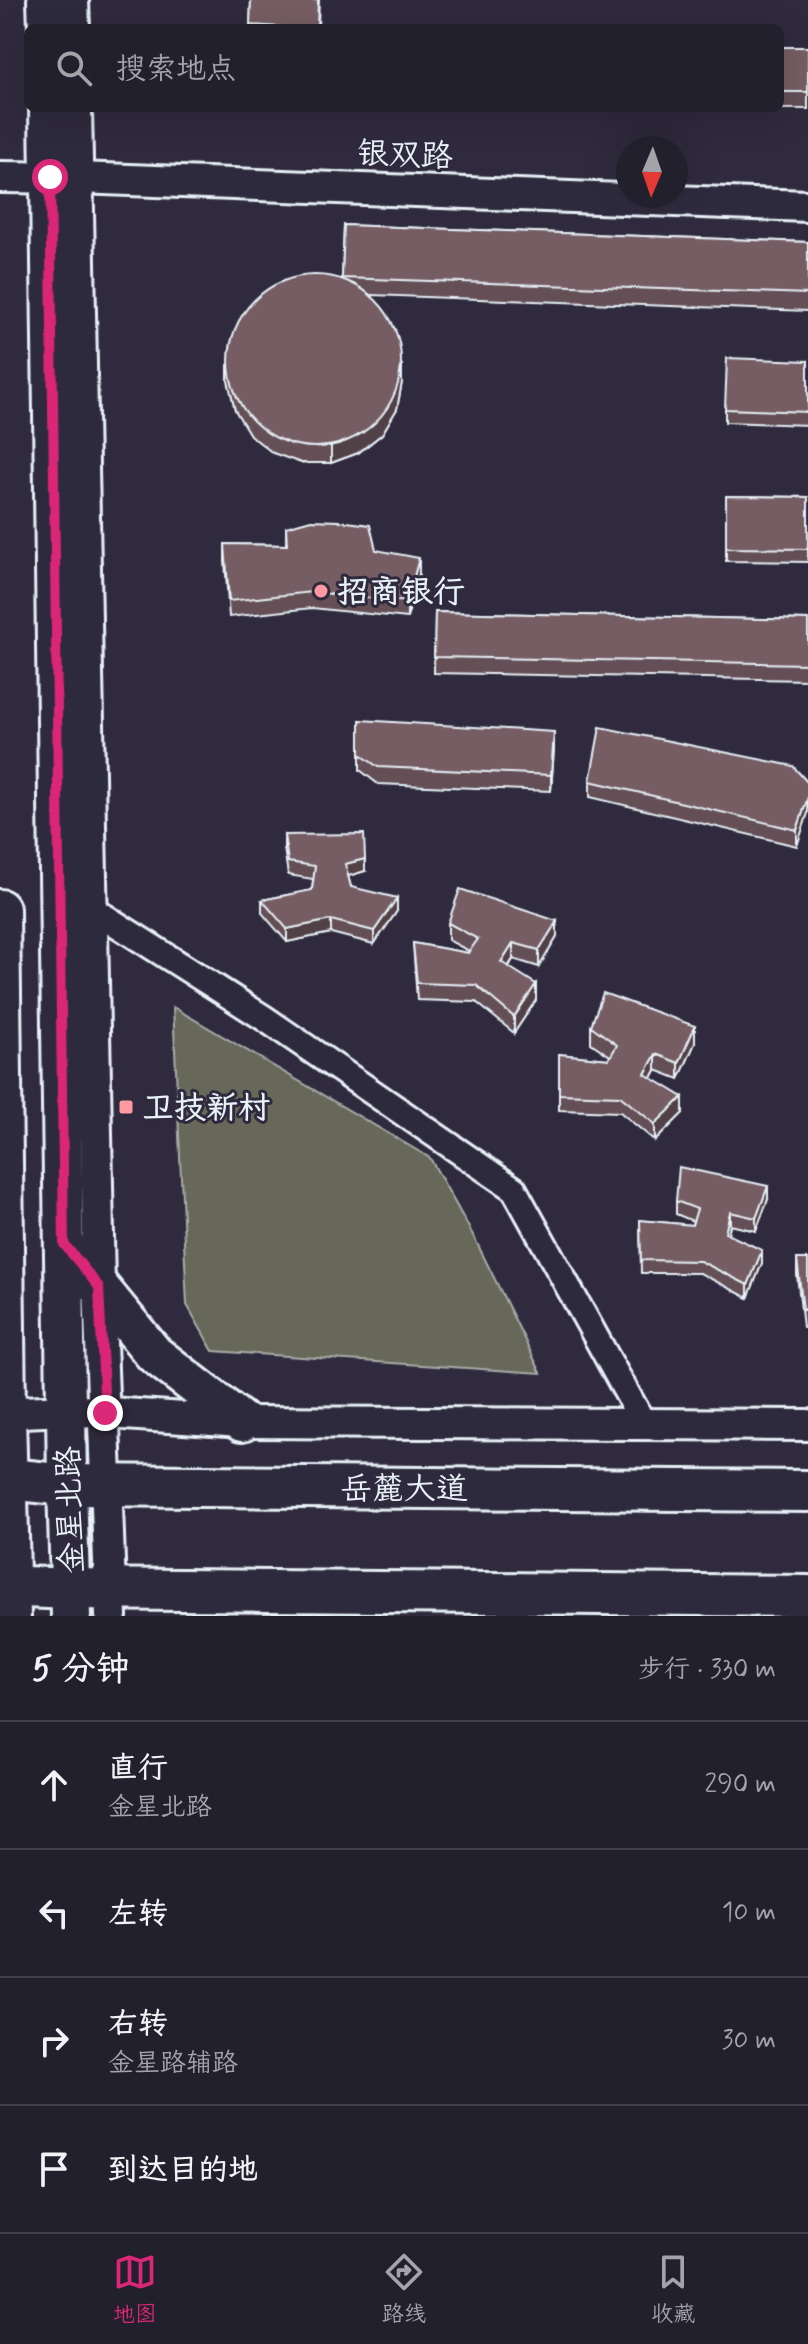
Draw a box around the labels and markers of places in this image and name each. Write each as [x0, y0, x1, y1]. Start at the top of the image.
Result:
place label: 招商银行 [337, 572, 465, 614]
marker: 招商银行 [312, 582, 330, 600]
place label: 卫技新村 [142, 1088, 270, 1130]
marker: 卫技新村 [117, 1098, 135, 1116]

